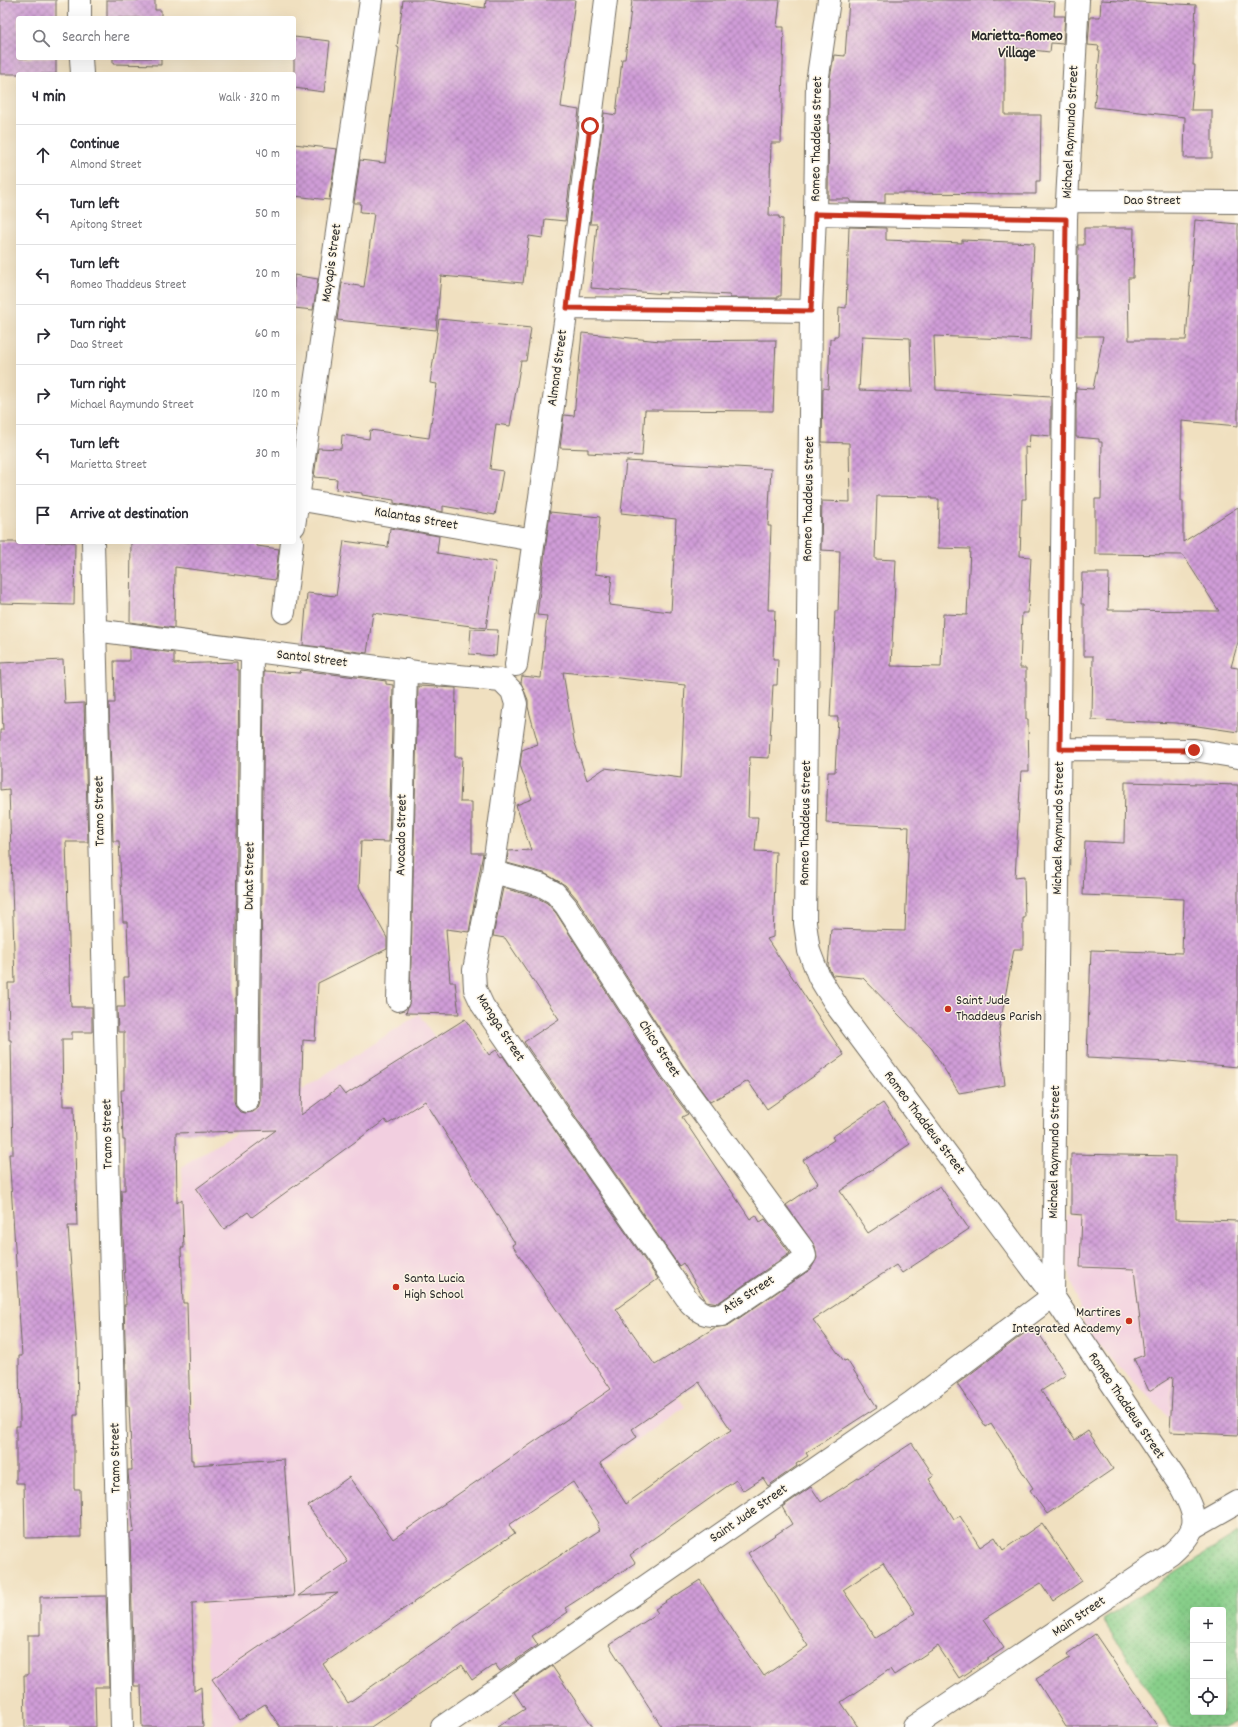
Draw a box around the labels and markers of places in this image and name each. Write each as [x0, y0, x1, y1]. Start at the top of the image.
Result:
place label: Saint Jude Thaddeus Parish [956, 991, 1042, 1027]
marker: Saint Jude Thaddeus Parish [943, 1004, 953, 1014]
place label: Santa Lucia High School [404, 1269, 465, 1305]
marker: Santa Lucia High School [391, 1282, 401, 1292]
place label: Martires Integrated Academy [1012, 1303, 1121, 1339]
marker: Martires Integrated Academy [1124, 1316, 1134, 1326]

